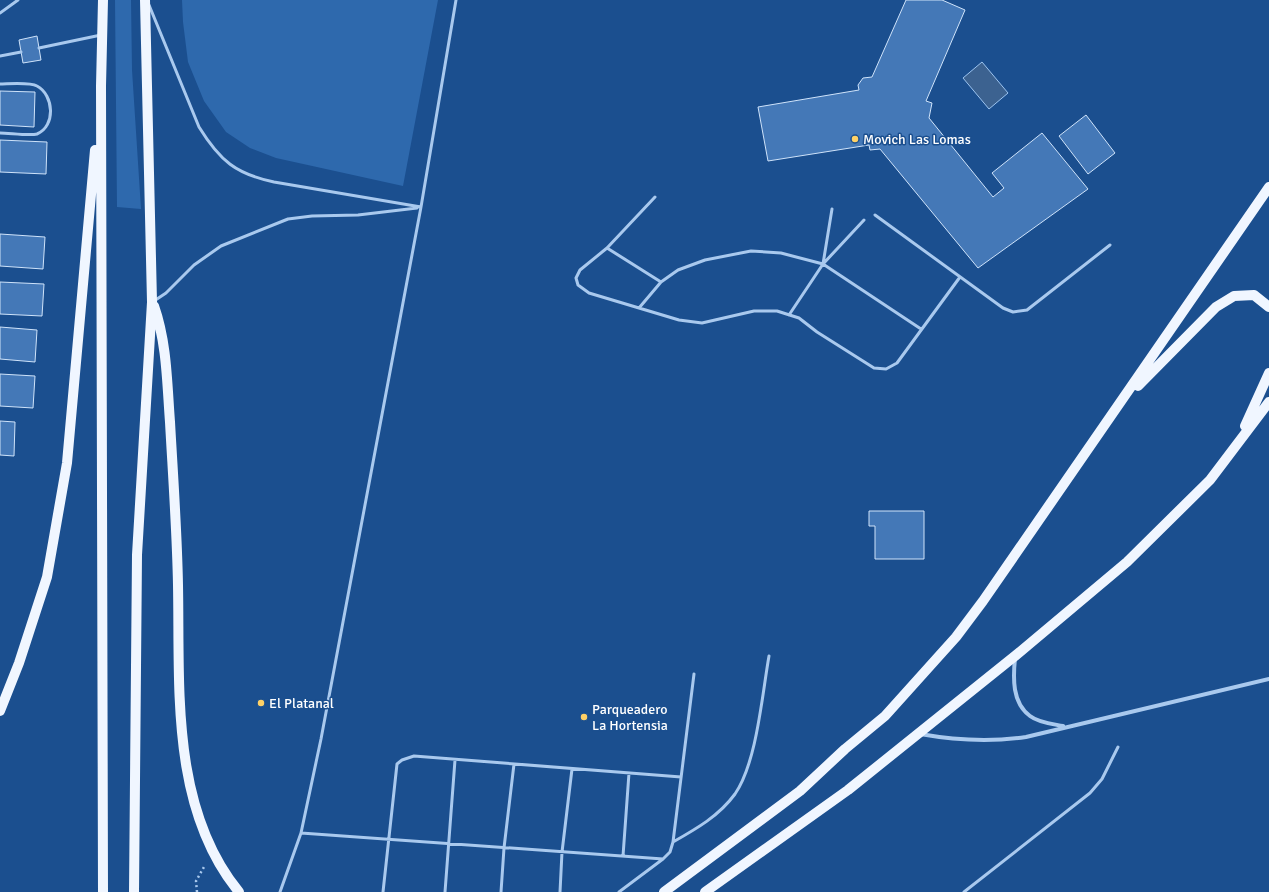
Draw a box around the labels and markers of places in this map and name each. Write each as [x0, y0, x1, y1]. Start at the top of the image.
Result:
place label: Movich Las Lomas [863, 131, 971, 148]
marker: Movich Las Lomas [850, 134, 860, 144]
place label: El Platanal [269, 695, 334, 712]
marker: El Platanal [256, 698, 266, 708]
place label: Parqueadero La Hortensia [592, 701, 668, 734]
marker: Parqueadero La Hortensia [579, 712, 589, 722]

